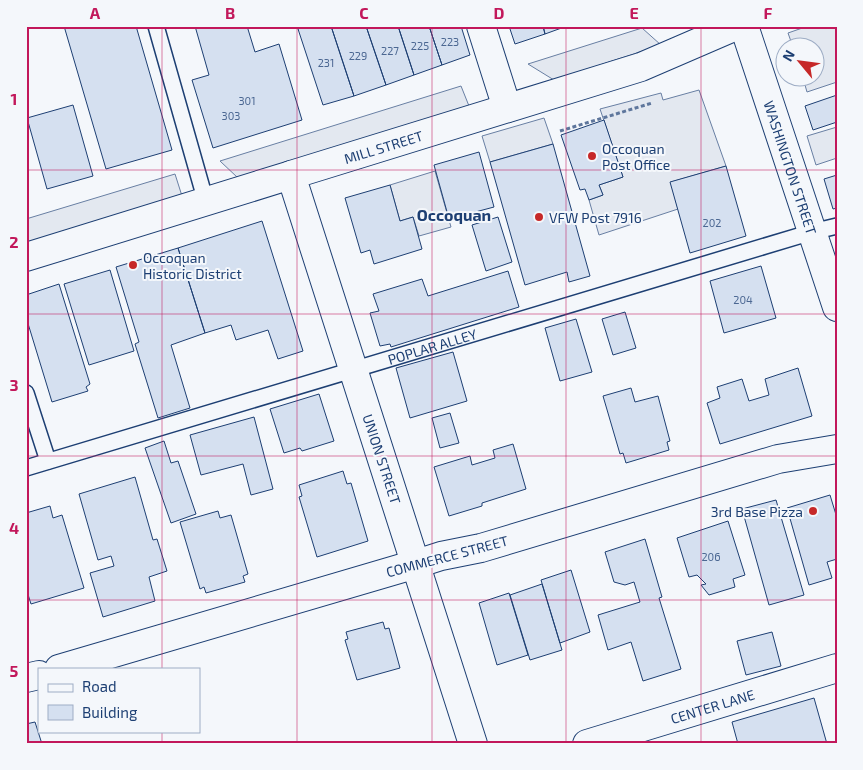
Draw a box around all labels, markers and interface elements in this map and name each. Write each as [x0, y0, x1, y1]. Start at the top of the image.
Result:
text: A [90, 3, 101, 22]
text: B [225, 3, 235, 22]
text: C [359, 3, 369, 22]
text: D [494, 3, 505, 22]
text: E [629, 3, 639, 22]
text: F [764, 3, 773, 22]
house number: 223 [441, 35, 459, 48]
north arrow [776, 38, 826, 88]
house number: 225 [411, 39, 429, 52]
house number: 227 [381, 44, 399, 57]
text: N [778, 47, 798, 64]
house number: 229 [349, 49, 367, 62]
house number: 231 [318, 56, 334, 69]
text: 1 [11, 89, 17, 108]
house number: 301 [238, 94, 256, 107]
street label: WASHINGTON STREET [761, 98, 821, 237]
house number: 303 [222, 109, 240, 122]
street label: MILL STREET [342, 126, 425, 167]
place label: Occoquan Post Office [602, 140, 670, 173]
marker: Occoquan Post Office [586, 150, 598, 162]
district label: Occoquan [417, 205, 491, 224]
place label: VFW Post 7916 [549, 209, 642, 226]
marker: VFW Post 7916 [533, 211, 545, 223]
house number: 202 [703, 216, 722, 229]
text: 2 [9, 232, 19, 251]
place label: Occoquan Historic District [143, 249, 242, 282]
marker: Occoquan Historic District [127, 259, 139, 271]
house number: 204 [733, 293, 753, 306]
street label: POPLAR ALLEY [385, 325, 479, 367]
text: 3 [9, 375, 19, 394]
street label: UNION STREET [359, 412, 405, 506]
place label: 3rd Base Pizza [711, 503, 803, 520]
marker: 3rd Base Pizza [807, 505, 819, 517]
text: 4 [9, 518, 19, 537]
street label: COMMERCE STREET [384, 532, 510, 580]
house number: 206 [701, 550, 721, 563]
text: 5 [10, 661, 19, 680]
legend [38, 668, 200, 732]
text: Road [82, 677, 117, 695]
street label: CENTER LANE [668, 685, 757, 727]
text: Building [82, 703, 138, 721]

